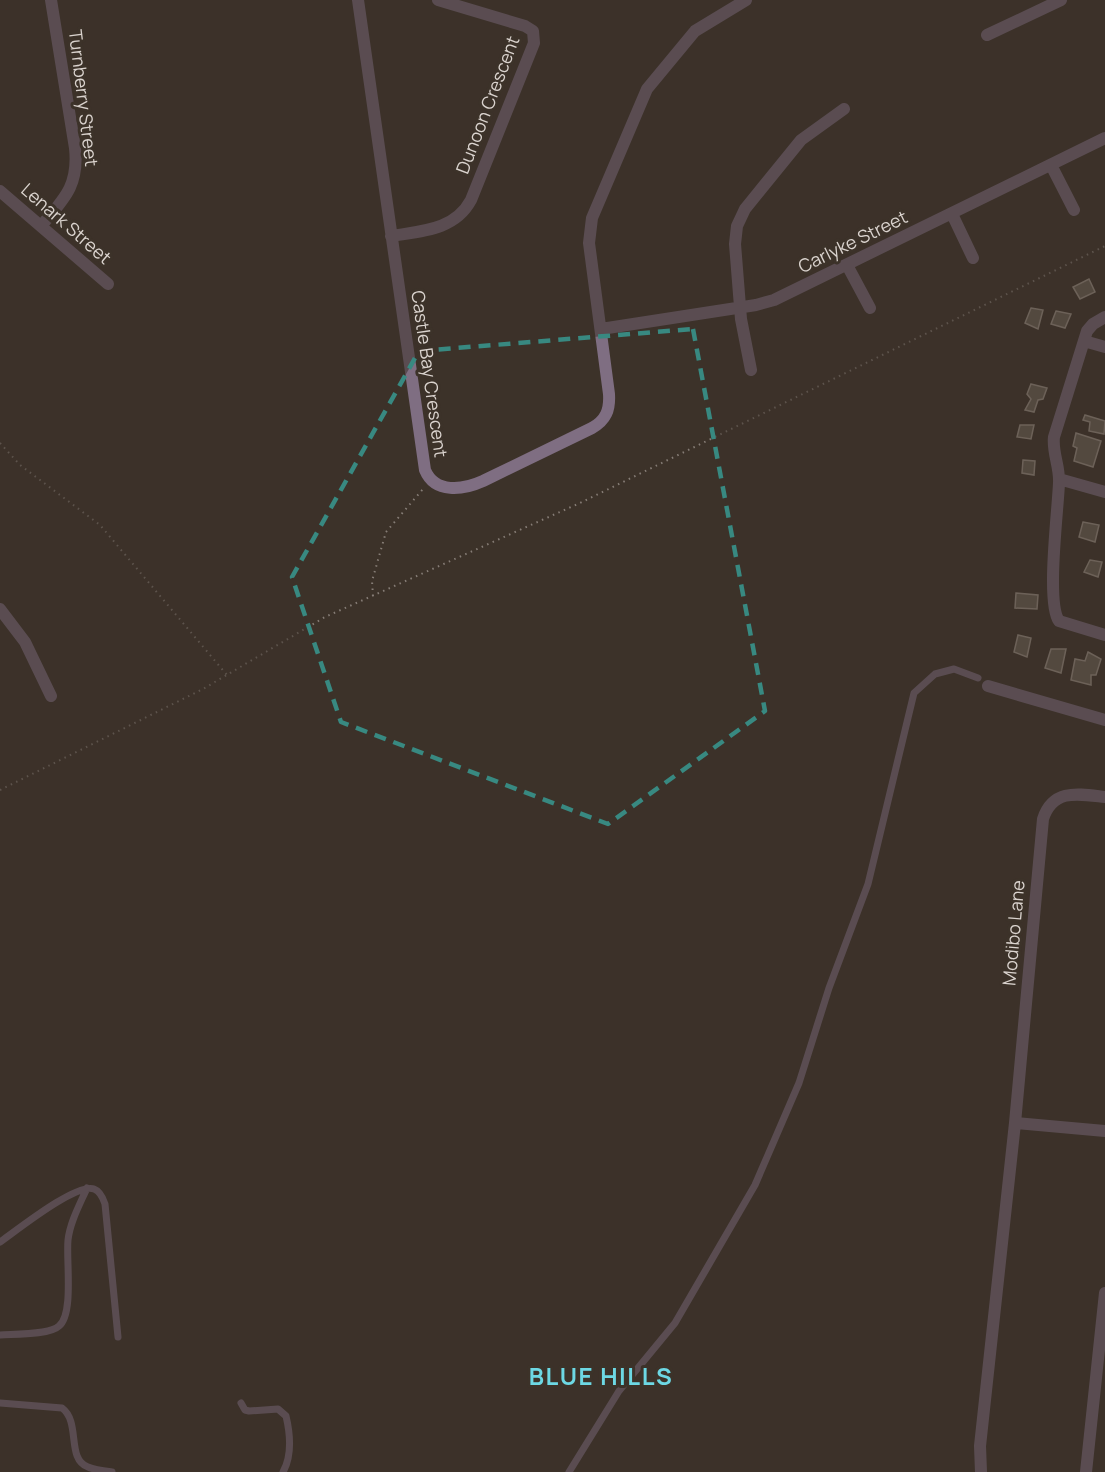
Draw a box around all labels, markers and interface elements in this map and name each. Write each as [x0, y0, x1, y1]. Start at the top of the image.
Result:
street label: Turnberry Street [64, 28, 104, 168]
street label: Dunoon Crescent [450, 32, 524, 177]
street label: Lenark Street [17, 177, 117, 269]
street label: Carlyke Street [794, 204, 911, 278]
street label: Castle Bay Crescent [406, 289, 454, 459]
street label: Modibo Lane [996, 879, 1030, 987]
district label: BLUE HILLS [529, 1359, 673, 1392]

